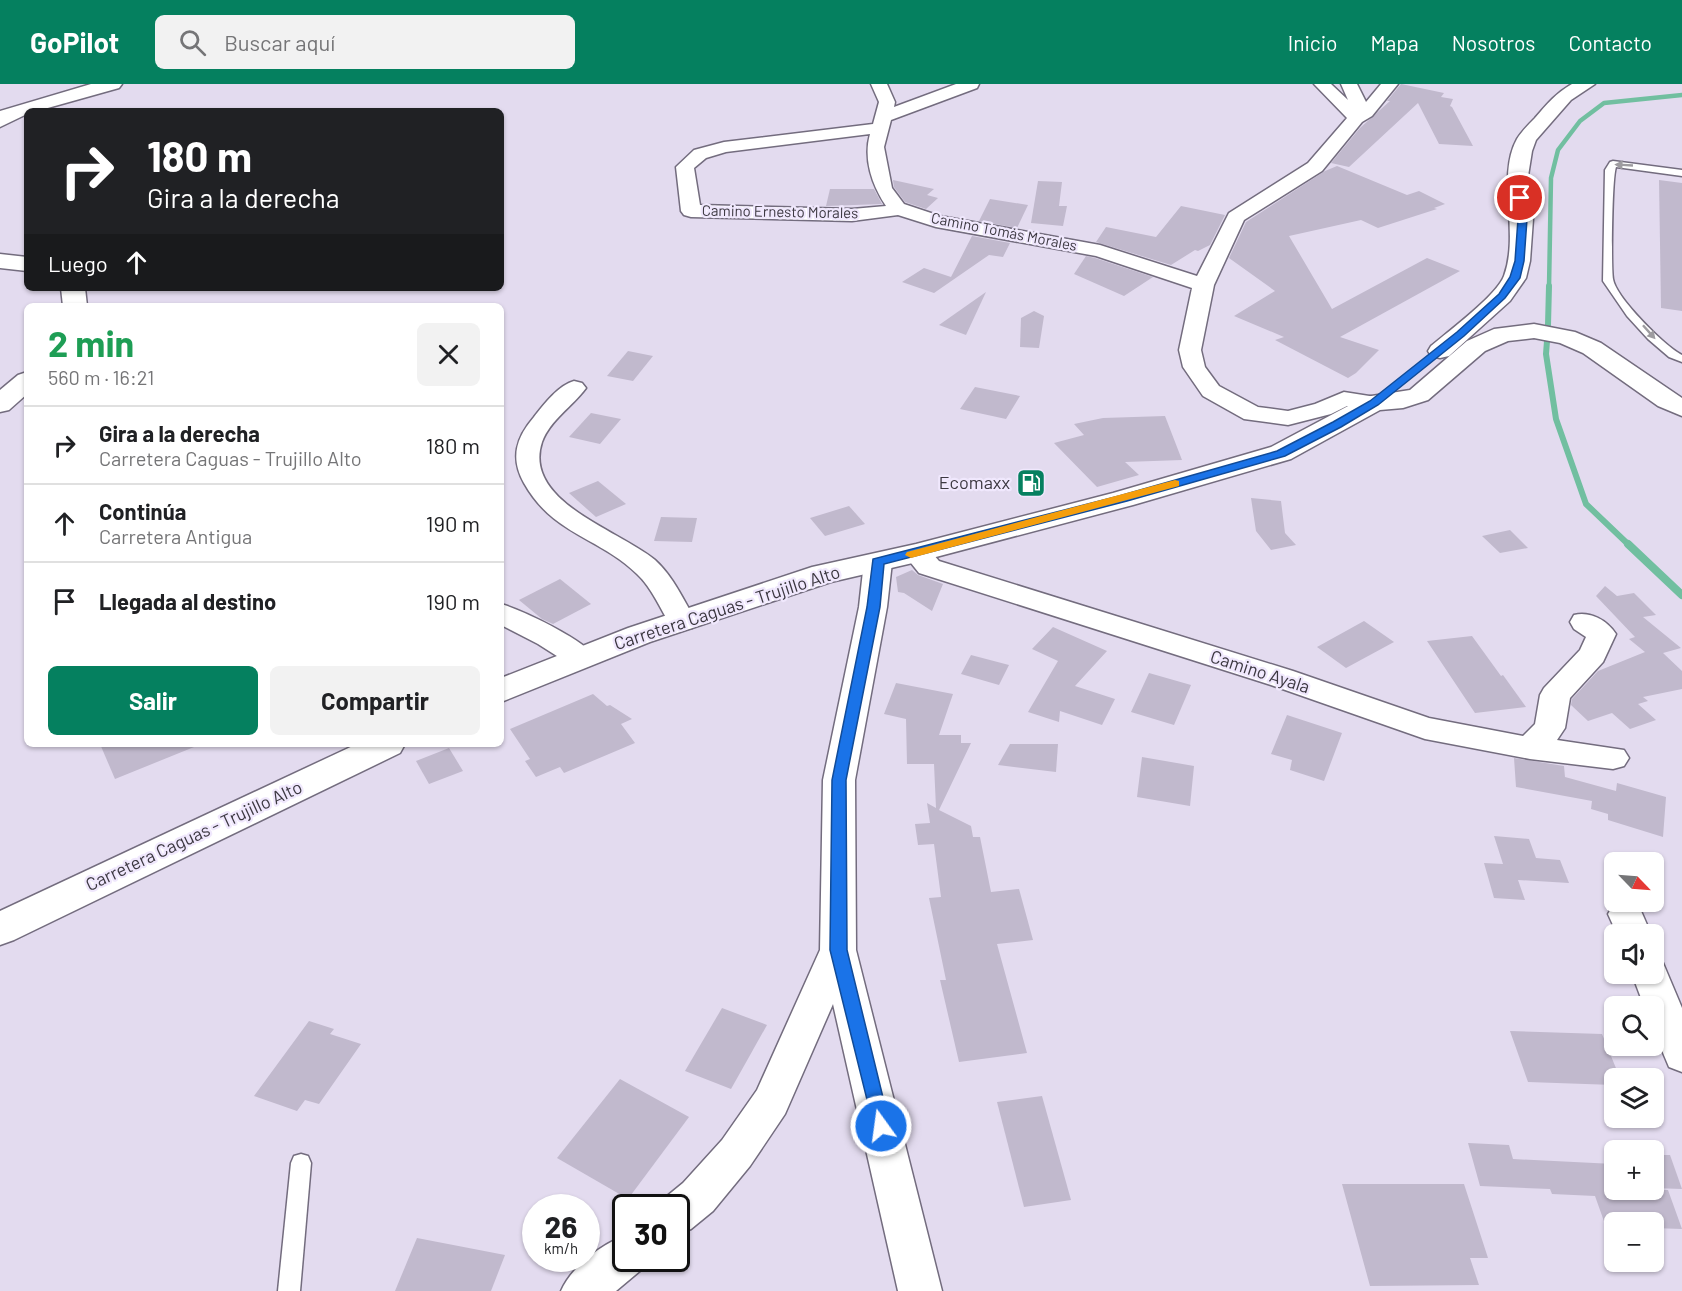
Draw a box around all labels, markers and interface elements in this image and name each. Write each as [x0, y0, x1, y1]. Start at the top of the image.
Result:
search box [155, 15, 575, 69]
text: GoPilot [30, 25, 119, 59]
icon: search [176, 26, 209, 59]
text: Buscar aquí [224, 29, 335, 55]
text: Inicio [1288, 30, 1338, 55]
text: Mapa [1371, 30, 1419, 55]
text: Nosotros [1452, 30, 1535, 55]
text: Contacto [1568, 30, 1652, 55]
text: 180 m [147, 130, 252, 180]
icon: right [48, 132, 126, 210]
one-way arrow [1615, 160, 1634, 169]
pin [1494, 172, 1545, 223]
text: Gira a la derecha [147, 181, 340, 213]
icon: arrive [1503, 181, 1536, 214]
street label: Camino Ernesto Morales [702, 201, 858, 221]
street label: Camino Tomás Morales [930, 208, 1079, 254]
icon: ahead [120, 246, 153, 279]
text: Luego [48, 250, 108, 276]
text: 2 min [48, 321, 134, 364]
button: close [417, 323, 480, 386]
one-way arrow [1642, 325, 1656, 340]
text: 560 m · 16:21 [48, 365, 154, 389]
text: Gira a la derecha [99, 420, 260, 446]
icon: right [48, 429, 81, 462]
text: 180 m [426, 432, 480, 458]
text: Carretera Caguas - Trujillo Alto [99, 446, 362, 470]
fuel station icon: Ecomaxx [1015, 467, 1047, 499]
place label: Ecomaxx [939, 471, 1010, 493]
text: Continúa [99, 498, 186, 524]
icon: ahead [48, 507, 81, 540]
text: 190 m [426, 510, 480, 536]
text: Carretera Antigua [99, 524, 252, 548]
street label: Carretera Caguas - Trujillo Alto [611, 560, 843, 654]
icon: arrive [48, 585, 81, 618]
text: Llegada al destino [99, 588, 276, 614]
text: 190 m [426, 588, 480, 614]
street label: Camino Ayala [1208, 645, 1313, 698]
button: Salir [48, 666, 258, 735]
button: Compartir [270, 666, 480, 735]
street label: Carretera Caguas - Trujillo Alto [82, 775, 305, 895]
north arrow [1604, 852, 1664, 912]
map controls [1604, 852, 1664, 1272]
button: sound [1604, 924, 1664, 984]
button: search [1604, 996, 1664, 1056]
button: layers [1604, 1068, 1664, 1128]
position arrow [849, 1094, 913, 1158]
button: + [1604, 1140, 1664, 1200]
speed limit sign: 30 [612, 1194, 690, 1272]
text: 26 [545, 1208, 577, 1244]
button: − [1604, 1212, 1664, 1272]
text: km/h [544, 1239, 578, 1257]

